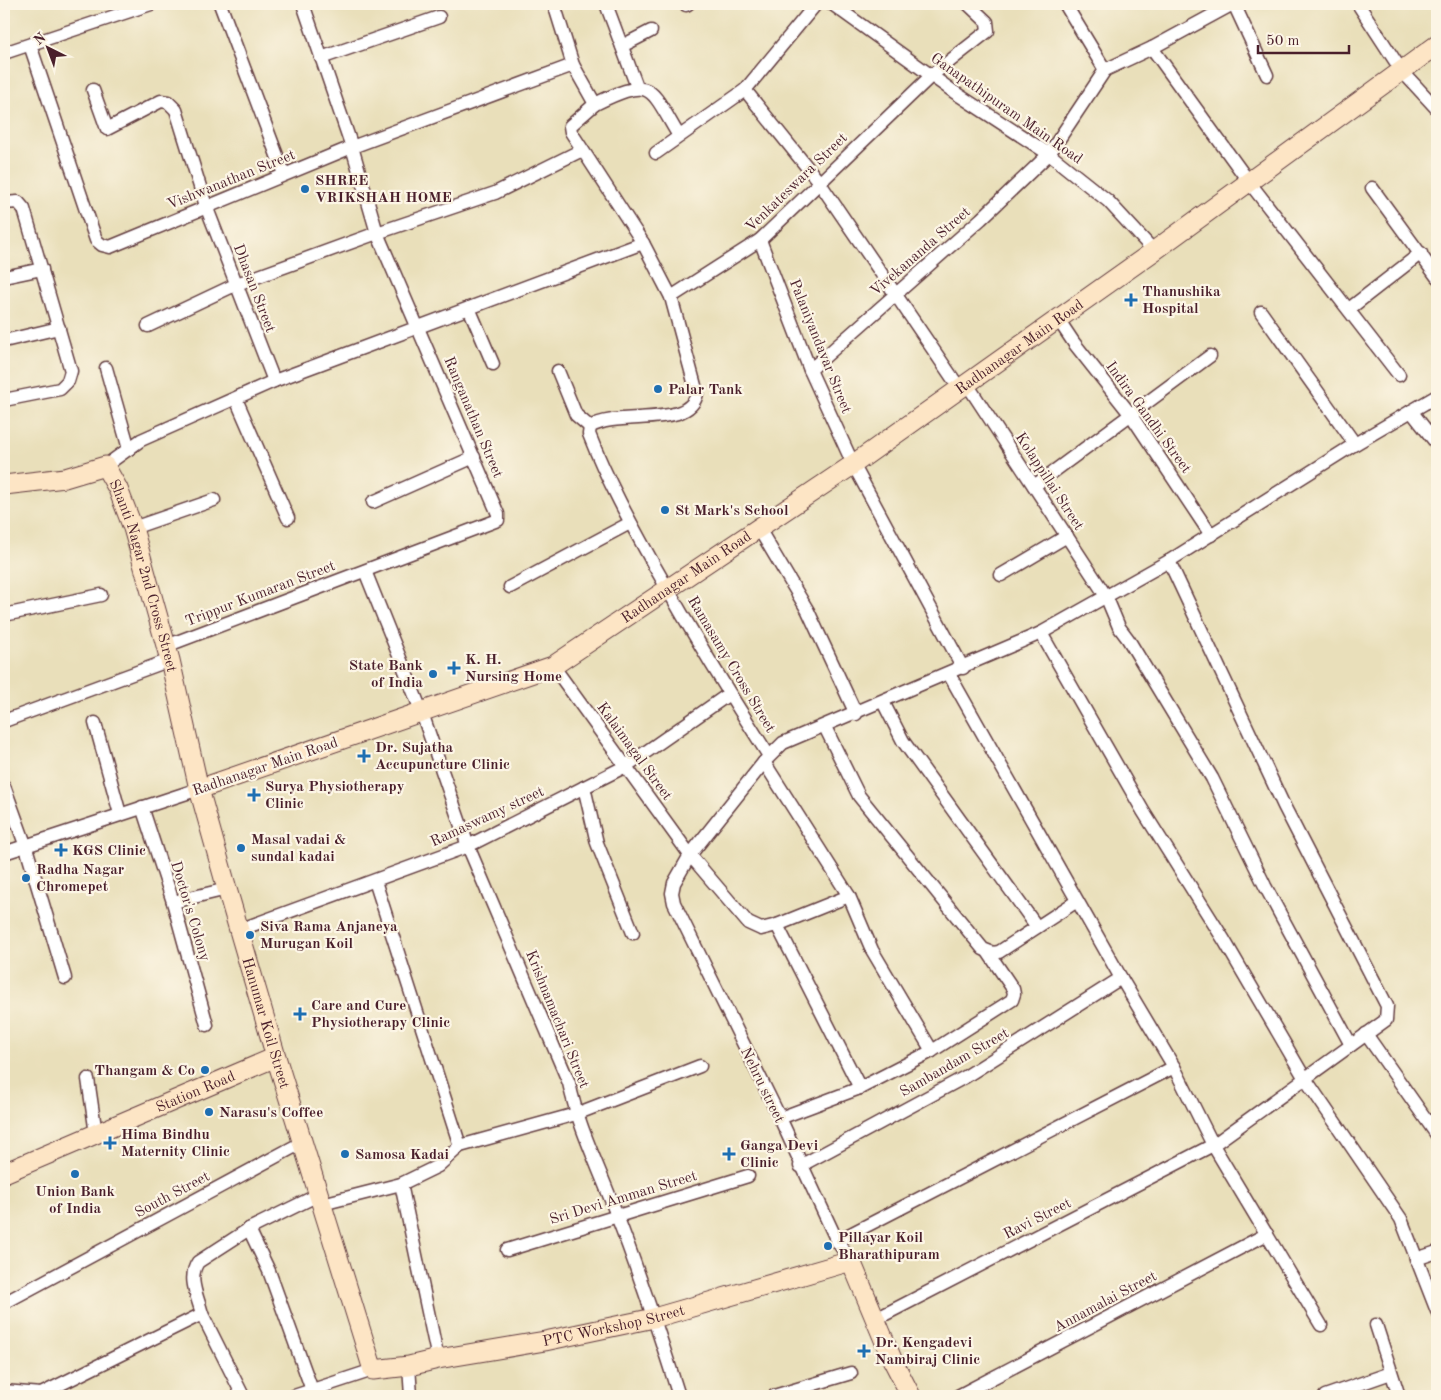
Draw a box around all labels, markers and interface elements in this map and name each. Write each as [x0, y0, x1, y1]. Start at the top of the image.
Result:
north arrow [22, 22, 72, 72]
scale bar [1258, 22, 1350, 54]
text: N [31, 30, 49, 48]
text: 50 m [1266, 34, 1300, 49]
street label: Ganapathipuram Main Road [927, 51, 1085, 168]
street label: Venkateswara Street [743, 131, 851, 235]
street label: Vishwanathan Street [165, 148, 298, 213]
place label: SHREE VRIKSHAH HOME [315, 174, 452, 206]
marker: SHREE VRIKSHAH HOME [299, 183, 311, 195]
street label: Vivekananda Street [868, 205, 974, 299]
street label: Dhasan Street [230, 242, 277, 335]
street label: Palaniyandavar Street [786, 277, 853, 416]
place label: Thanushika Hospital [1142, 285, 1221, 317]
marker: Thanushika Hospital [1124, 293, 1138, 307]
street label: Radhanagar Main Road [953, 297, 1087, 398]
street label: Ranganathan Street [440, 355, 505, 480]
street label: Indira Gandhi Street [1102, 359, 1193, 476]
marker: Palar Tank [652, 383, 664, 395]
place label: Palar Tank [668, 383, 743, 398]
street label: Kolappillai Street [1012, 430, 1086, 533]
street label: Shanti Nagar 2nd Cross Street [105, 477, 178, 674]
marker: St Mark's School [659, 504, 671, 516]
place label: St Mark's School [675, 504, 789, 519]
street label: Radhanagar Main Road [619, 529, 755, 627]
street label: Trippur Kumaran Street [184, 559, 337, 630]
street label: Ramasamy Cross Street [684, 594, 777, 736]
place label: K. H. Nursing Home [465, 653, 562, 685]
place label: State Bank of India [349, 659, 424, 691]
marker: K. H. Nursing Home [447, 661, 461, 675]
marker: State Bank of India [427, 668, 439, 680]
street label: Kalaimagal Street [593, 700, 674, 804]
street label: Radhanagar Main Road [191, 735, 340, 799]
place label: Dr. Sujatha Accupuncture Clinic [375, 741, 510, 773]
marker: Dr. Sujatha Accupuncture Clinic [357, 749, 371, 763]
place label: Surya Physiotherapy Clinic [265, 780, 405, 812]
street label: Ramaswamy street [428, 784, 547, 850]
marker: Surya Physiotherapy Clinic [247, 788, 261, 802]
place label: Masal vadai & sundal kadai [251, 833, 346, 865]
marker: Masal vadai & sundal kadai [235, 842, 247, 854]
marker: KGS Clinic [54, 843, 68, 857]
place label: KGS Clinic [72, 844, 146, 859]
street label: Doctor's Colony [167, 860, 212, 963]
place label: Radha Nagar Chromepet [36, 863, 125, 895]
marker: Radha Nagar Chromepet [20, 872, 32, 884]
place label: Siva Rama Anjaneya Murugan Koil [260, 920, 398, 952]
marker: Siva Rama Anjaneya Murugan Koil [244, 929, 256, 941]
street label: Krishnamachari Street [522, 948, 591, 1091]
street label: Hanumar Koil Street [238, 956, 291, 1091]
place label: Care and Cure Physiotherapy Clinic [311, 999, 450, 1031]
marker: Care and Cure Physiotherapy Clinic [293, 1007, 307, 1021]
street label: Sambandam Street [898, 1026, 1012, 1101]
street label: Nehru street [737, 1046, 786, 1126]
place label: Thangam & Co [94, 1064, 195, 1079]
marker: Thangam & Co [199, 1064, 211, 1076]
street label: Station Road [154, 1069, 238, 1116]
marker: Narasu's Coffee [203, 1106, 215, 1118]
place label: Narasu's Coffee [219, 1106, 323, 1121]
place label: Hima Bindhu Maternity Clinic [121, 1128, 230, 1160]
marker: Hima Bindhu Maternity Clinic [103, 1136, 117, 1150]
place label: Ganga Devi Clinic [740, 1139, 818, 1171]
marker: Ganga Devi Clinic [722, 1147, 736, 1161]
marker: Samosa Kadai [339, 1148, 351, 1160]
place label: Samosa Kadai [355, 1148, 449, 1163]
marker: Union Bank of India [69, 1168, 81, 1180]
street label: South Street [133, 1169, 212, 1221]
street label: Sri Devi Amman Street [548, 1169, 699, 1228]
place label: Union Bank of India [35, 1185, 115, 1217]
street label: Ravi Street [1001, 1196, 1074, 1243]
place label: Pillayar Koil Bharathipuram [838, 1231, 940, 1263]
marker: Pillayar Koil Bharathipuram [822, 1240, 834, 1252]
street label: Annamalai Street [1052, 1269, 1159, 1336]
street label: PTC Workshop Street [541, 1304, 687, 1350]
place label: Dr. Kengadevi Nambiraj Clinic [875, 1336, 980, 1368]
marker: Dr. Kengadevi Nambiraj Clinic [857, 1344, 871, 1358]

